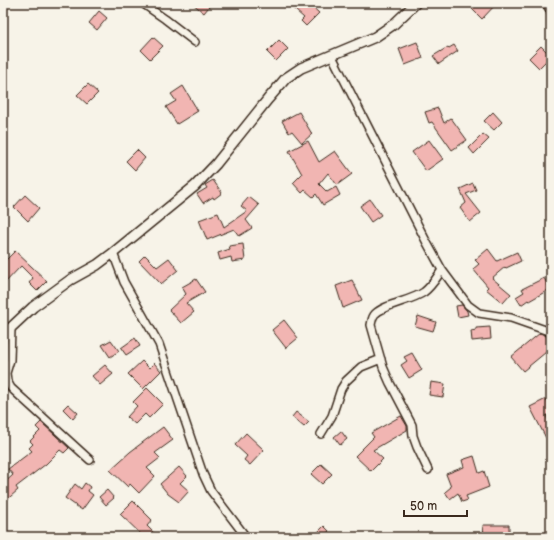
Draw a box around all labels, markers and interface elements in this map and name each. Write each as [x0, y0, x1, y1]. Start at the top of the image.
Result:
scale bar [404, 492, 467, 518]
text: 50 m [410, 499, 437, 514]

